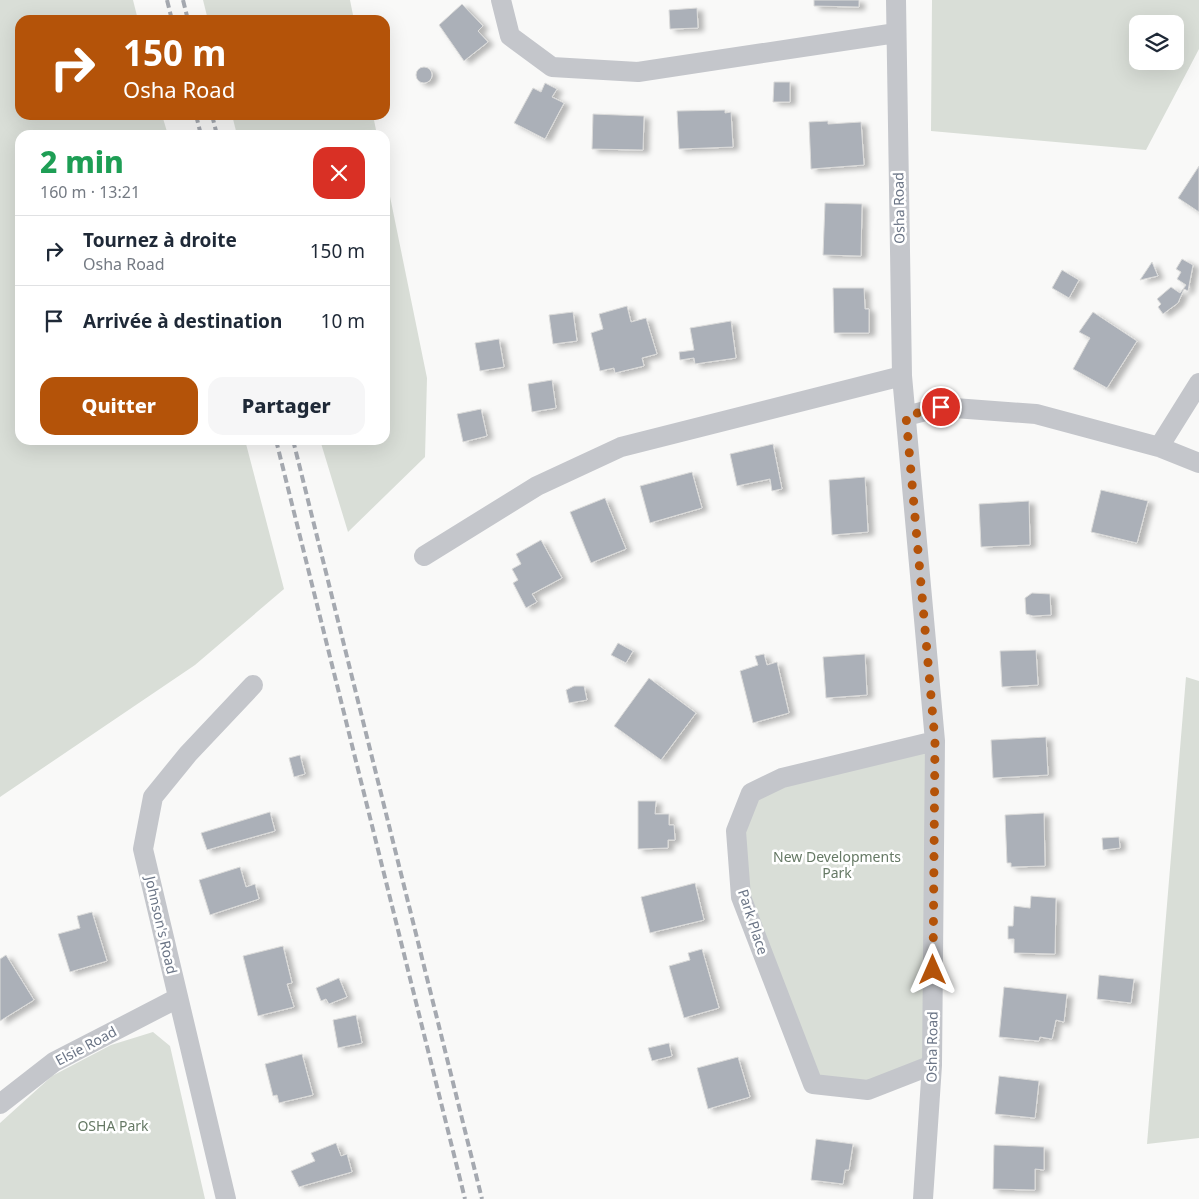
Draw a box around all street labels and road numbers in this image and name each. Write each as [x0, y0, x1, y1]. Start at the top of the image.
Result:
street label: Osha Road [888, 172, 909, 244]
street label: Johnson's Road [141, 872, 182, 976]
street label: Park Place [734, 887, 773, 957]
street label: Osha Road [921, 1011, 942, 1083]
street label: Elsie Road [52, 1021, 120, 1070]

